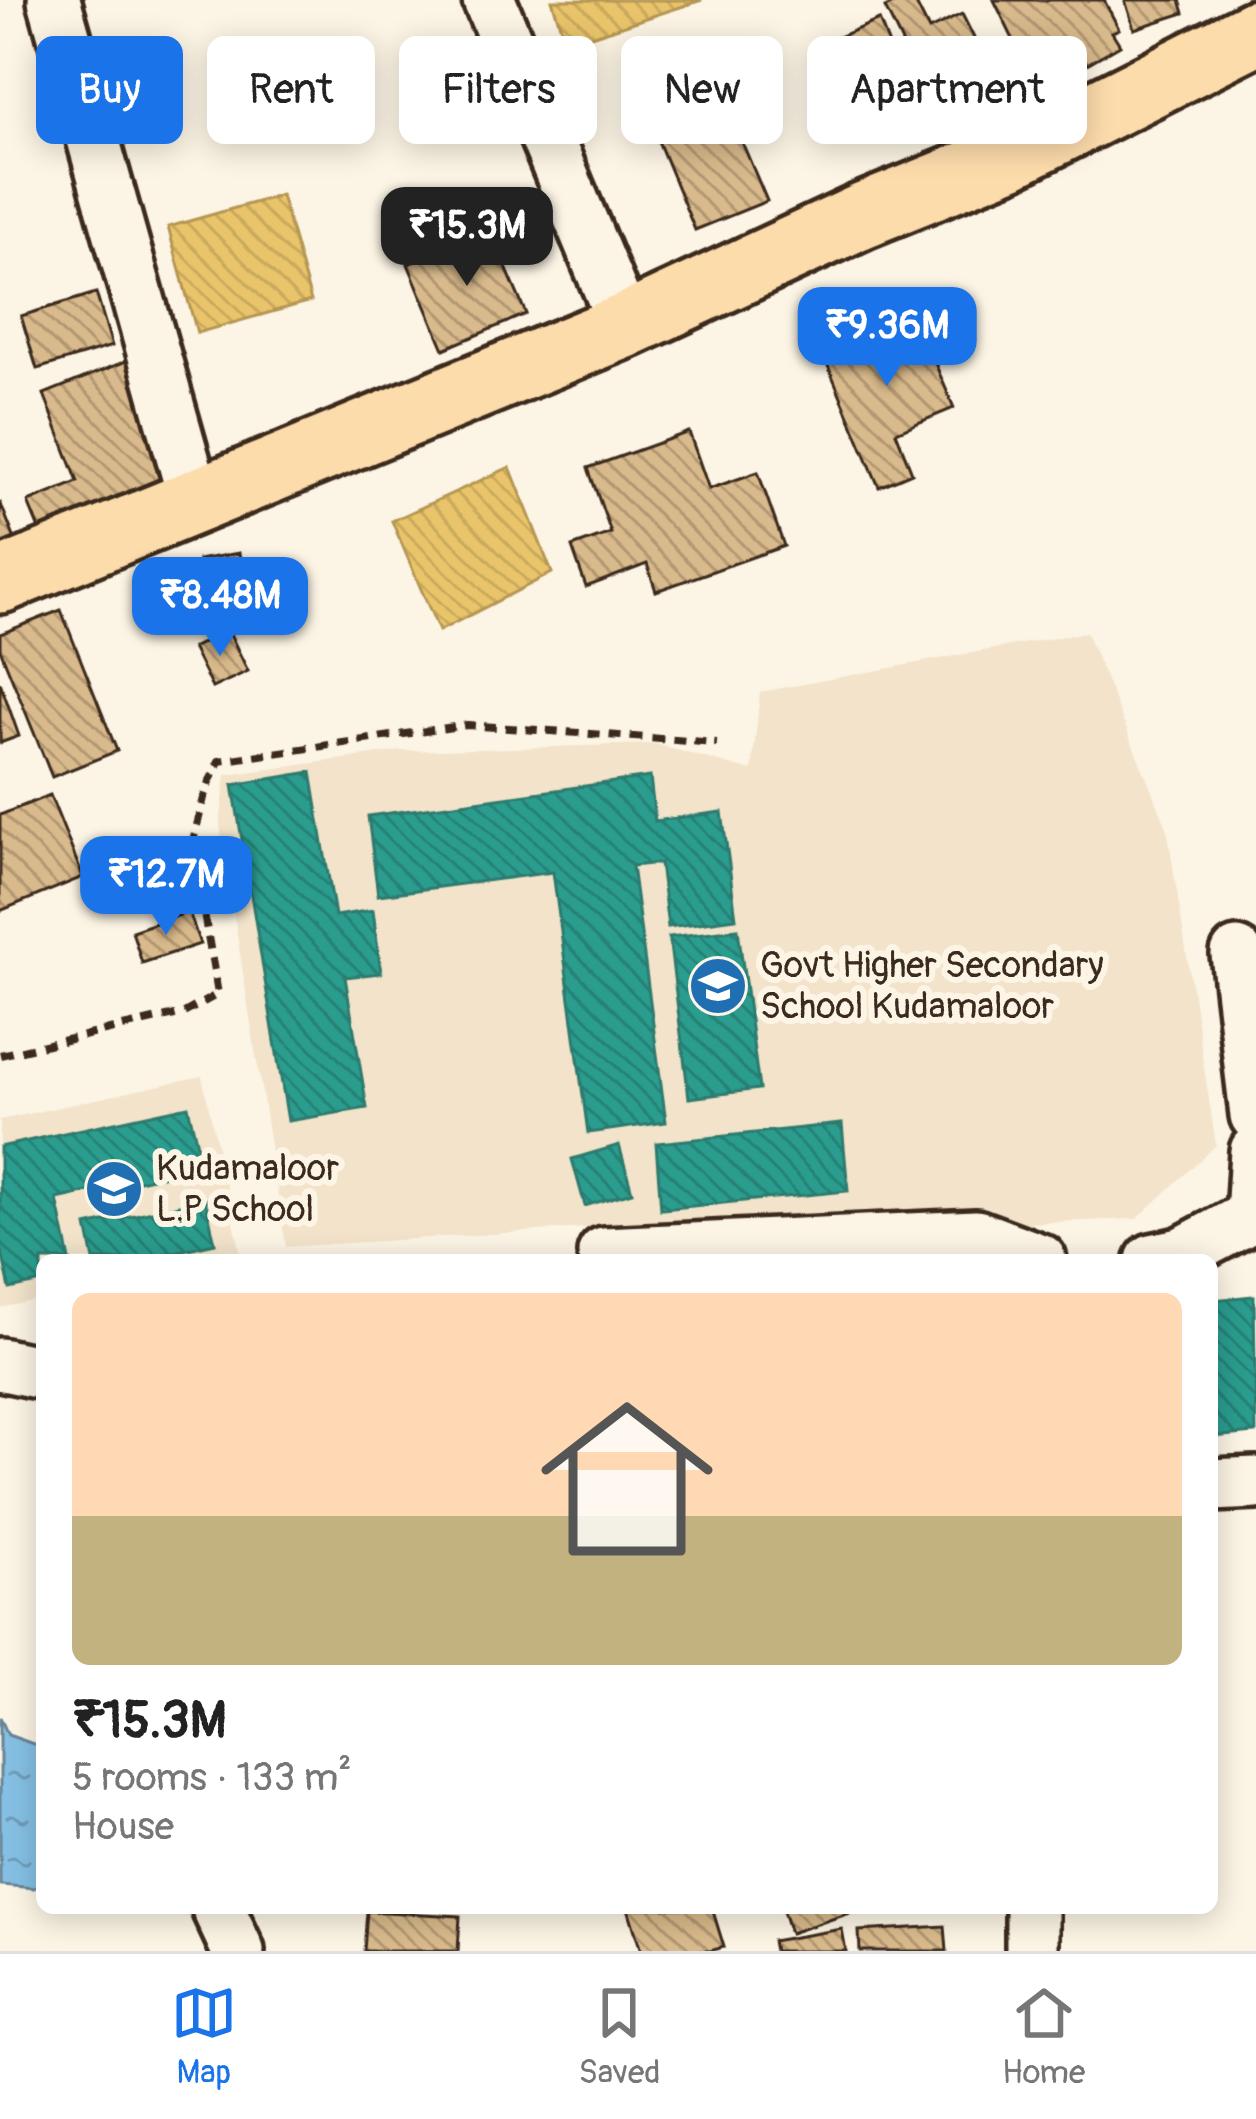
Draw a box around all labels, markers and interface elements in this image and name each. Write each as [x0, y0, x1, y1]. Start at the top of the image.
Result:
chip: Buy [36, 36, 183, 144]
chip: Rent [207, 36, 375, 144]
chip: Filters [399, 36, 597, 144]
chip: New [621, 36, 783, 144]
chip: Apartment [807, 36, 1087, 144]
pin: ₹15.3M [369, 187, 565, 289]
text: ₹15.3M [408, 201, 526, 250]
pin: ₹9.36M [789, 287, 985, 389]
text: ₹9.36M [825, 301, 949, 350]
pin: ₹8.48M [122, 557, 318, 659]
text: ₹8.48M [159, 571, 281, 620]
pin: ₹12.7M [68, 836, 264, 938]
text: ₹12.7M [107, 850, 225, 899]
place label: Govt Higher Secondary School Kudamaloor [760, 943, 1104, 1029]
school or university icon: Govt Higher Secondary School Kudamaloor [687, 955, 749, 1017]
place label: Kudamaloor L.P School [156, 1146, 339, 1232]
school or university icon: Kudamaloor L.P School [83, 1158, 145, 1220]
icon: home [519, 1371, 735, 1587]
text: ₹15.3M [72, 1689, 227, 1753]
text: 5 rooms · 133 m² [72, 1753, 352, 1802]
text: House [72, 1802, 174, 1851]
tab: Map [171, 1980, 237, 2093]
tab: Saved [578, 1980, 660, 2093]
tab: Home [1002, 1980, 1085, 2093]

